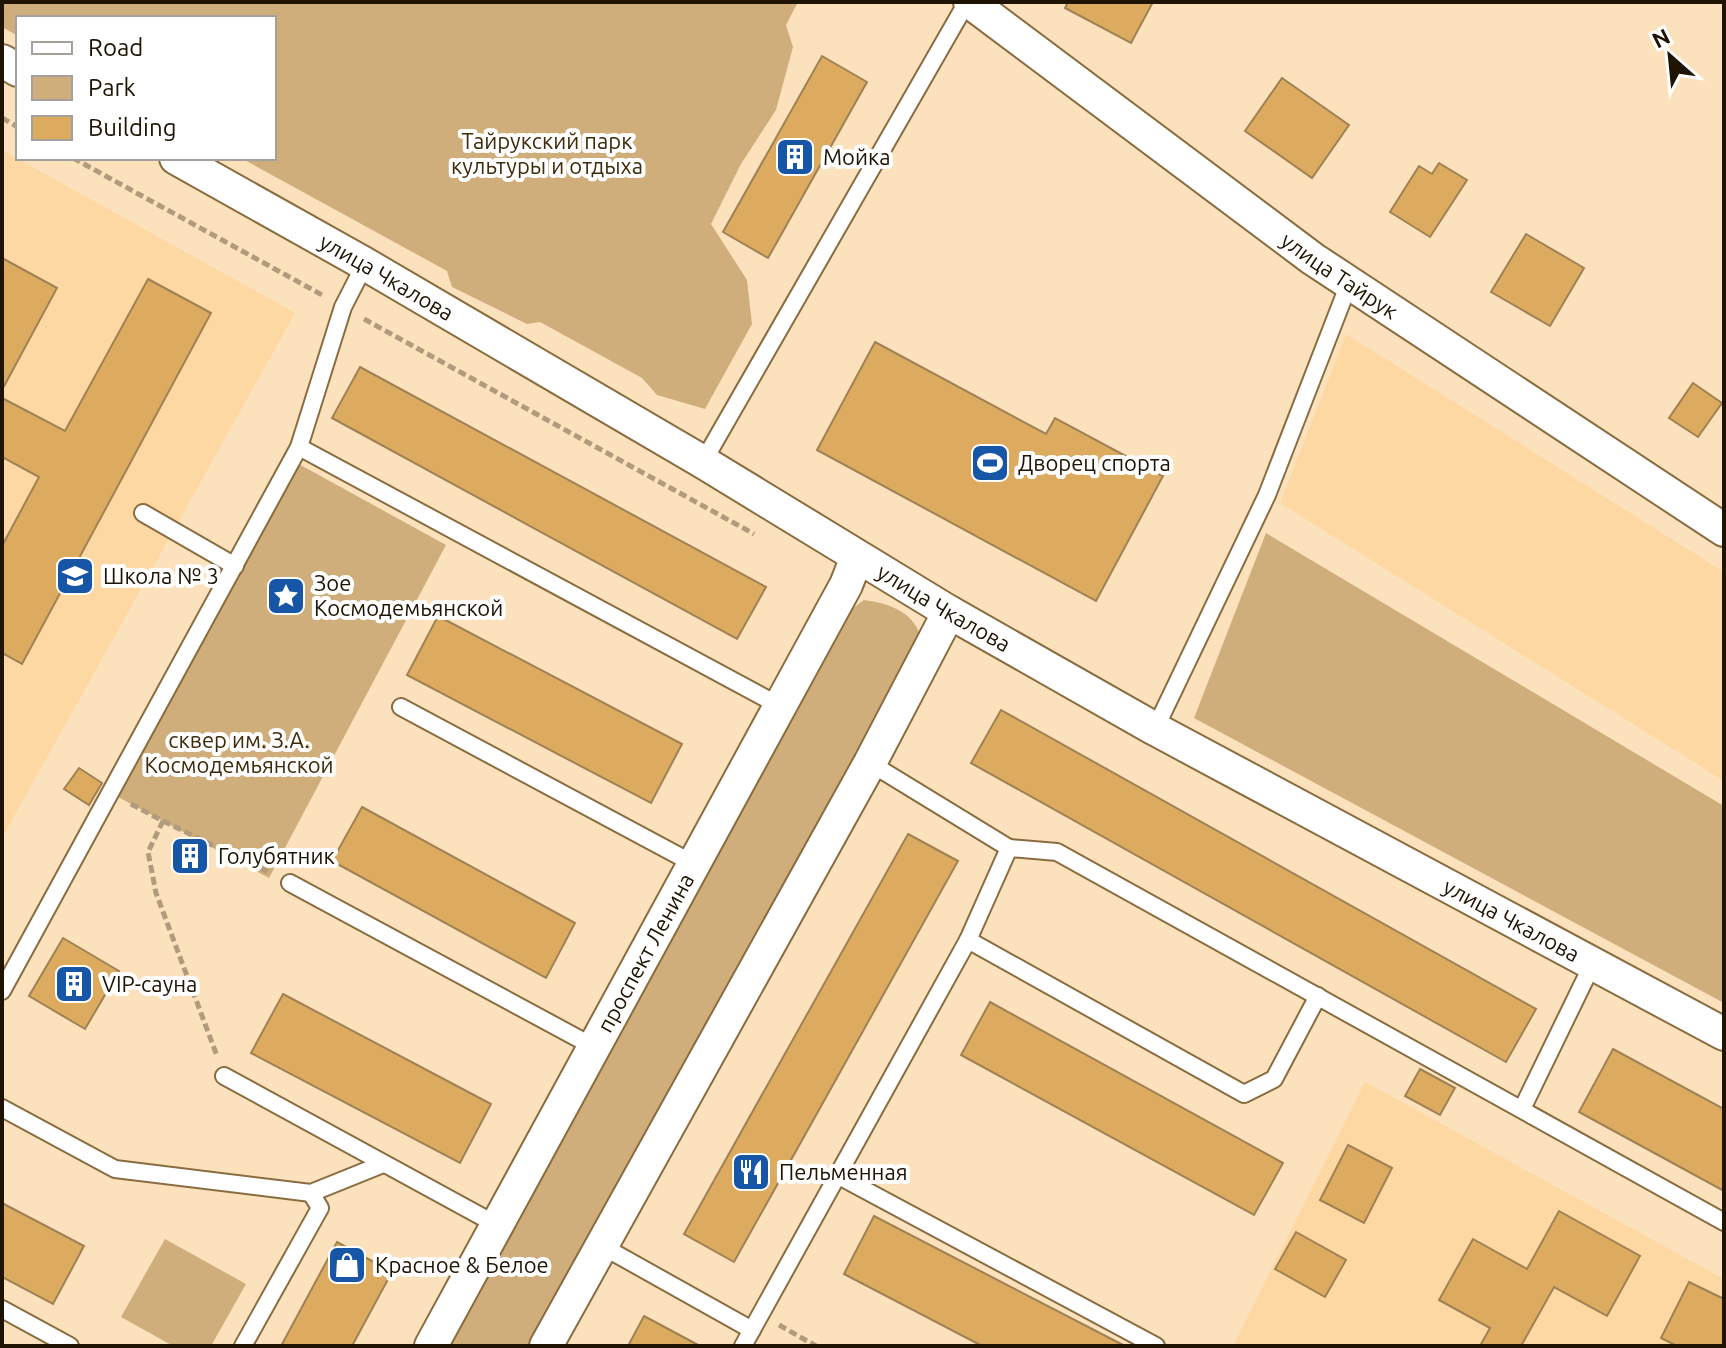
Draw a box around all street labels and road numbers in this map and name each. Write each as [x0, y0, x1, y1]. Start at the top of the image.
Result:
street label: улица Тайрук [1277, 227, 1403, 324]
street label: улица Чкалова [315, 228, 458, 325]
street label: улица Чкалова [873, 558, 1015, 656]
street label: проспект Ленина [592, 869, 698, 1036]
street label: улица Чкалова [1439, 873, 1584, 966]

